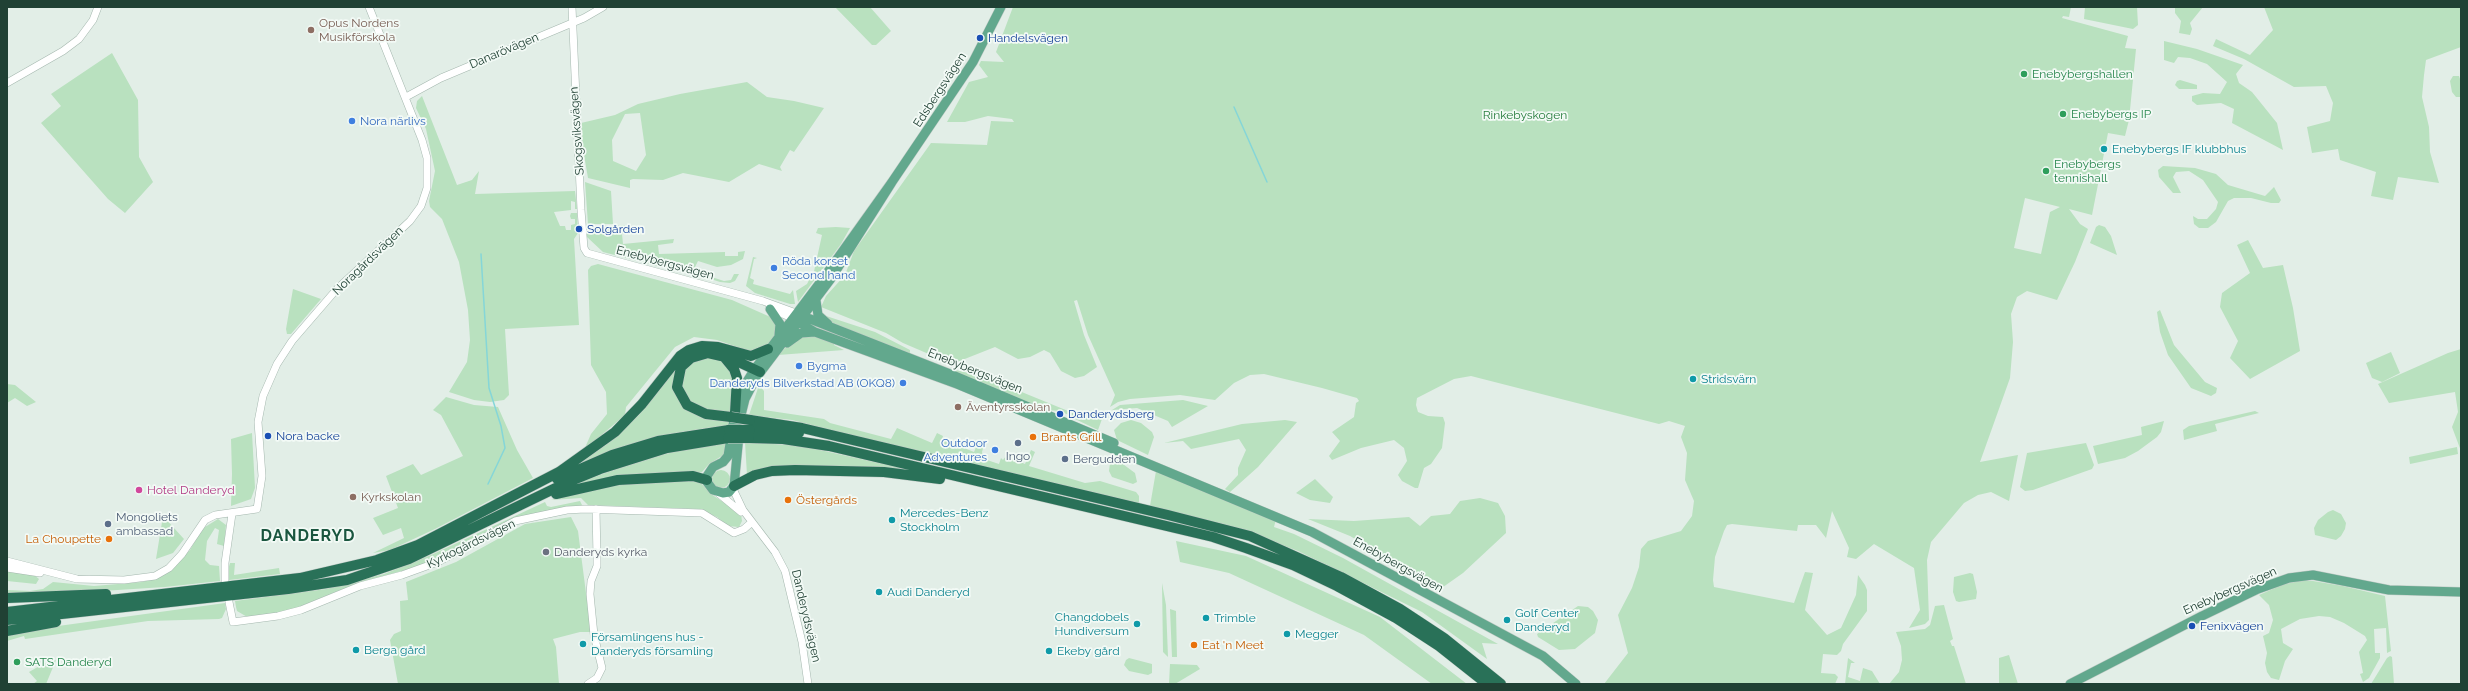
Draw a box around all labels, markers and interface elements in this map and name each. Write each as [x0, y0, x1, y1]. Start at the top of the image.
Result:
place label: Opus Nordens Musikförskola [319, 16, 399, 44]
marker: Opus Nordens Musikförskola [306, 25, 316, 35]
street label: Danarövägen [467, 30, 541, 72]
place label: Handelsvägen [988, 31, 1068, 45]
marker: Handelsvägen [975, 33, 985, 43]
street label: Edsbergsvägen [910, 50, 970, 130]
place label: Enebybergshallen [2032, 67, 2133, 81]
marker: Enebybergshallen [2019, 69, 2029, 79]
street label: Skogsviksvägen [567, 86, 587, 176]
place label: Enebybergs IP [2071, 107, 2151, 121]
park label: Rinkebyskogen [1483, 108, 1567, 122]
marker: Enebybergs IP [2058, 109, 2068, 119]
place label: Nora närlivs [360, 114, 426, 128]
marker: Nora närlivs [347, 116, 357, 126]
place label: Enebybergs IF klubbhus [2112, 142, 2246, 156]
marker: Enebybergs IF klubbhus [2099, 144, 2109, 154]
place label: Enebybergs tennishall [2054, 157, 2121, 185]
marker: Enebybergs tennishall [2041, 166, 2051, 176]
place label: Solgården [587, 222, 644, 236]
street label: Noragårdsvägen [330, 224, 406, 298]
marker: Solgården [574, 224, 584, 234]
street label: Enebybergsvägen [614, 243, 716, 283]
place label: Röda korset Second hand [782, 254, 856, 282]
marker: Röda korset Second hand [769, 263, 779, 273]
street label: Enebybergsvägen [926, 345, 1024, 397]
place label: Bygma [807, 359, 846, 373]
marker: Bygma [794, 361, 804, 371]
place label: Stridsvärn [1701, 372, 1756, 386]
marker: Stridsvärn [1688, 374, 1698, 384]
place label: Danderyds Bilverkstad AB (OKQ8) [710, 376, 895, 390]
marker: Danderyds Bilverkstad AB (OKQ8) [898, 378, 908, 388]
place label: Äventyrsskolan [966, 400, 1050, 414]
marker: Äventyrsskolan [953, 402, 963, 412]
place label: Danderydsberg [1068, 407, 1154, 421]
marker: Danderydsberg [1055, 409, 1065, 419]
place label: Nora backe [276, 429, 340, 443]
place label: Brants Grill [1041, 430, 1101, 444]
marker: Nora backe [263, 431, 273, 441]
marker: Brants Grill [1028, 432, 1038, 442]
place label: Outdoor Adventures [923, 436, 987, 464]
marker: Ingo [1013, 438, 1023, 448]
marker: Outdoor Adventures [990, 445, 1000, 455]
place label: Ingo [1006, 449, 1030, 463]
place label: Bergudden [1073, 452, 1136, 466]
marker: Bergudden [1060, 454, 1070, 464]
place label: Hotel Danderyd [147, 483, 235, 497]
marker: Hotel Danderyd [134, 485, 144, 495]
place label: Kyrkskolan [361, 490, 421, 504]
marker: Kyrkskolan [348, 492, 358, 502]
place label: Östergårds [796, 493, 857, 507]
marker: Östergårds [783, 495, 793, 505]
place label: Mercedes-Benz Stockholm [900, 506, 988, 534]
place label: Mongoliets ambassad [116, 510, 178, 538]
marker: Mercedes-Benz Stockholm [887, 515, 897, 525]
street label: Kyrkogårdsvägen [424, 516, 518, 572]
marker: Mongoliets ambassad [103, 519, 113, 529]
district label: DANDERYD [260, 526, 356, 546]
place label: La Choupette [26, 532, 101, 546]
marker: La Choupette [104, 534, 114, 544]
street label: Enebybergsvägen [1350, 534, 1446, 596]
place label: Danderyds kyrka [554, 545, 647, 559]
marker: Danderyds kyrka [541, 547, 551, 557]
street label: Enebybergsvägen [2181, 564, 2279, 618]
street label: Danderydsvägen [788, 568, 824, 664]
place label: Audi Danderyd [887, 585, 970, 599]
marker: Audi Danderyd [874, 587, 884, 597]
place label: Golf Center Danderyd [1515, 606, 1578, 634]
place label: Changdobels Hundiversum [1055, 610, 1129, 638]
place label: Trimble [1214, 611, 1256, 625]
marker: Trimble [1201, 613, 1211, 623]
marker: Golf Center Danderyd [1502, 615, 1512, 625]
marker: Changdobels Hundiversum [1132, 619, 1142, 629]
place label: Fenixvägen [2200, 619, 2264, 633]
marker: Fenixvägen [2187, 621, 2197, 631]
place label: Megger [1295, 627, 1339, 641]
marker: Megger [1282, 629, 1292, 639]
place label: Församlingens hus - Danderyds församling [591, 630, 713, 658]
place label: Eat 'n Meet [1202, 638, 1264, 652]
marker: Församlingens hus - Danderyds församling [578, 639, 588, 649]
marker: Eat 'n Meet [1189, 640, 1199, 650]
place label: Berga gård [364, 643, 426, 657]
place label: Ekeby gård [1057, 644, 1120, 658]
marker: Berga gård [351, 645, 361, 655]
marker: Ekeby gård [1044, 646, 1054, 656]
place label: SATS Danderyd [25, 655, 112, 669]
marker: SATS Danderyd [12, 657, 22, 667]

